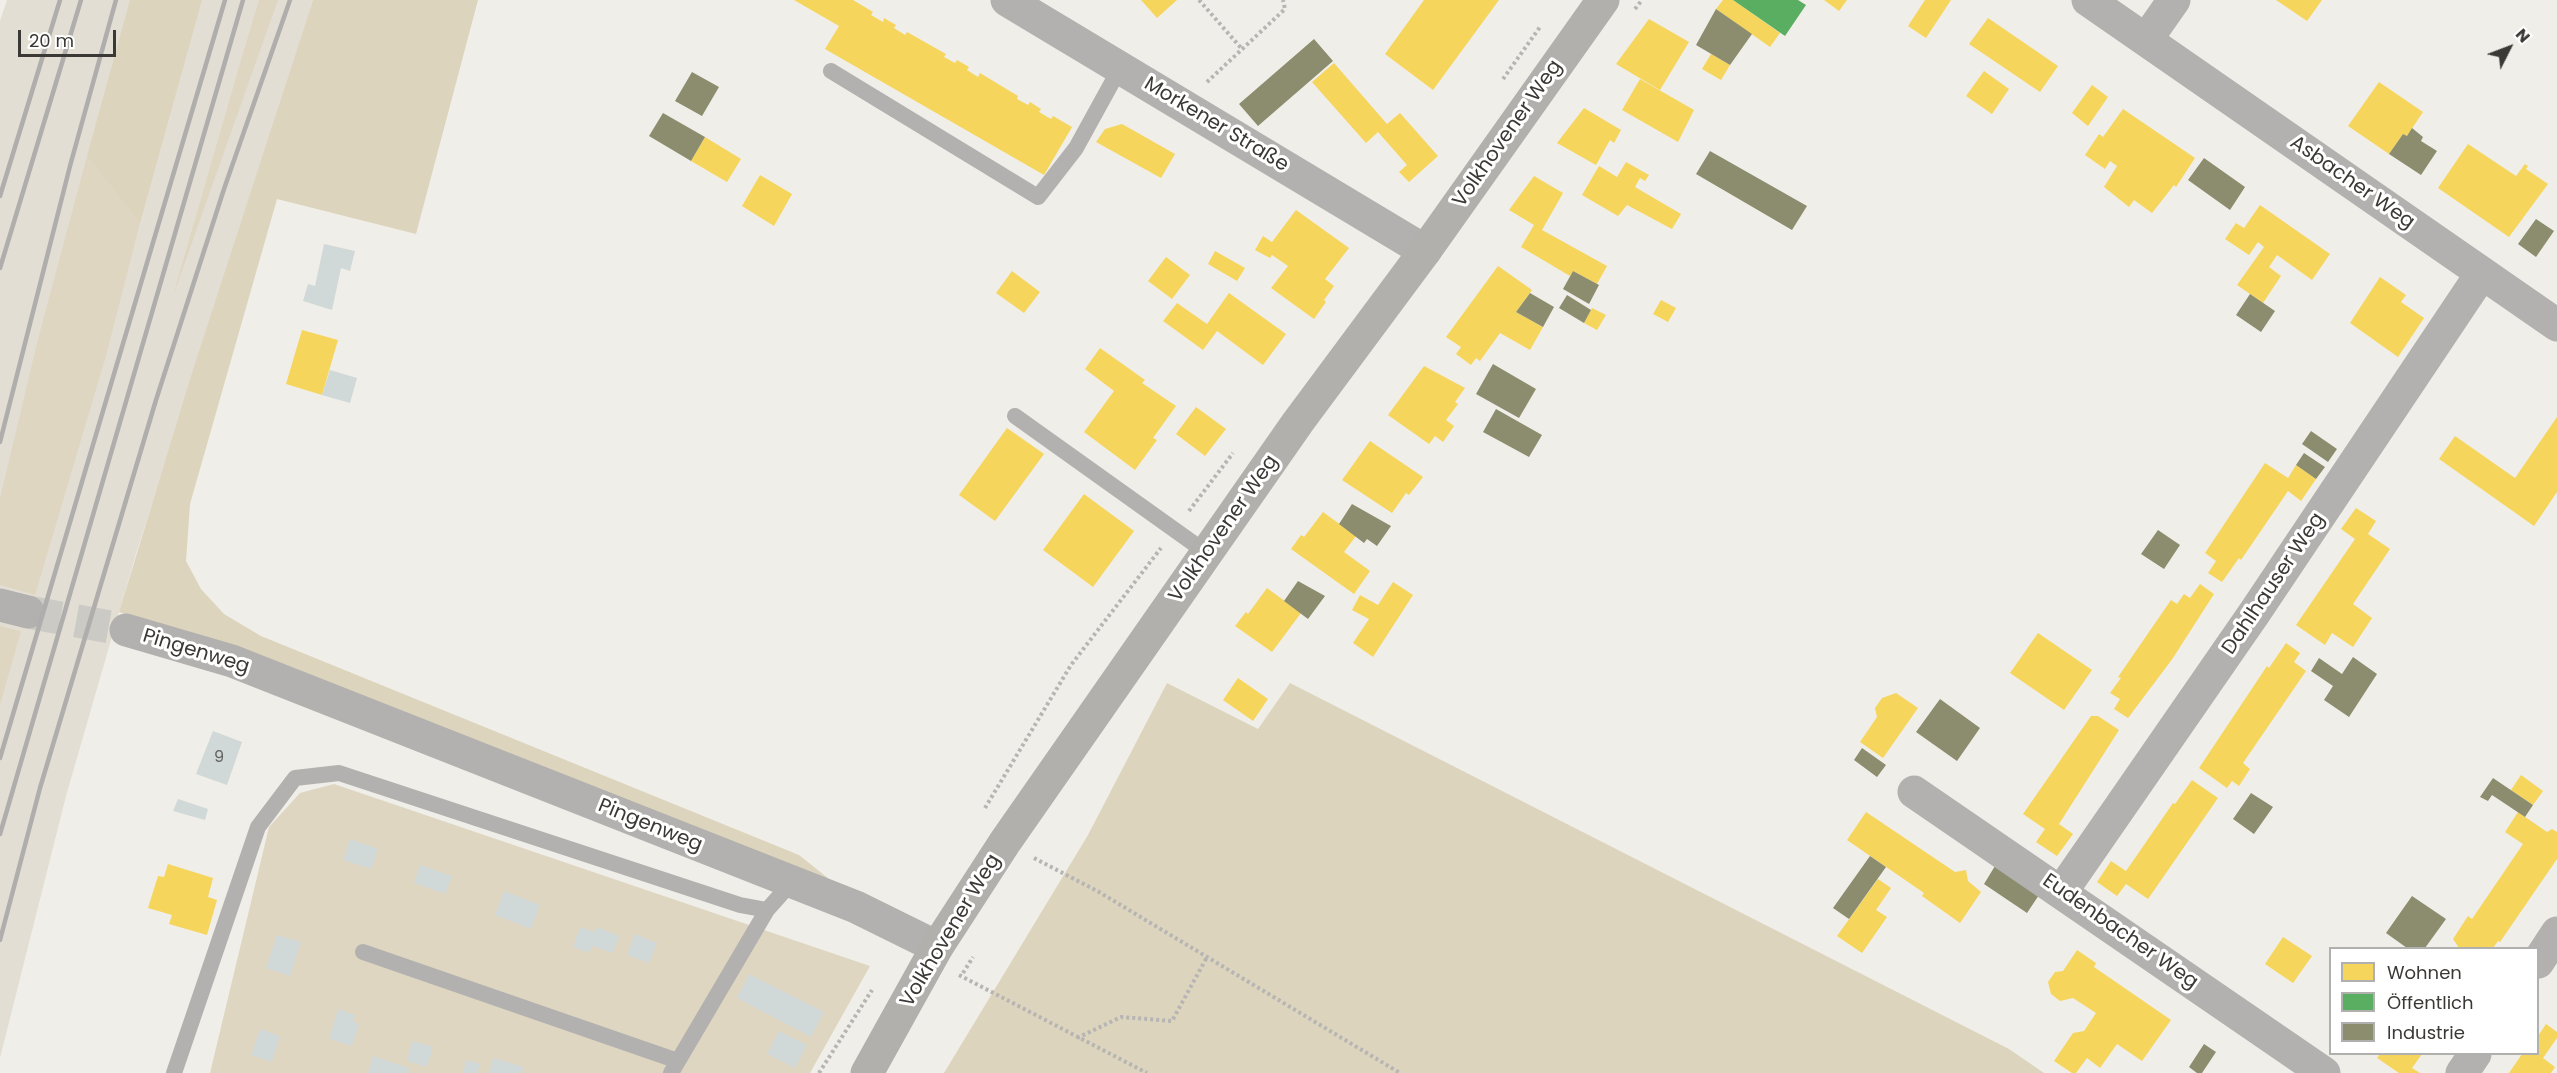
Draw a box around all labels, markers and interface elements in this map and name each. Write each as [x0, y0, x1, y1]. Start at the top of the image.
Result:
scale bar [21, 18, 118, 56]
north arrow [2479, 18, 2539, 78]
text: N [2510, 23, 2535, 48]
text: 20 m [29, 28, 74, 53]
street label: Volkhovener Weg [1448, 56, 1568, 212]
street label: Morkener Straße [1139, 72, 1293, 178]
street label: Asbacher Weg [2285, 131, 2419, 235]
street label: Volkhovener Weg [1164, 451, 1284, 607]
street label: Dahlhauser Weg [2218, 509, 2330, 659]
street label: Pingenweg [140, 624, 252, 680]
house number: 9 [214, 748, 224, 768]
street label: Pingenweg [594, 794, 706, 858]
street label: Volkhovener Weg [896, 850, 1006, 1012]
street label: Eudenbacher Weg [2038, 869, 2202, 995]
legend [2329, 947, 2539, 1055]
text: Wohnen [2387, 960, 2462, 985]
text: Öffentlich [2387, 990, 2474, 1015]
text: Industrie [2387, 1020, 2465, 1045]

